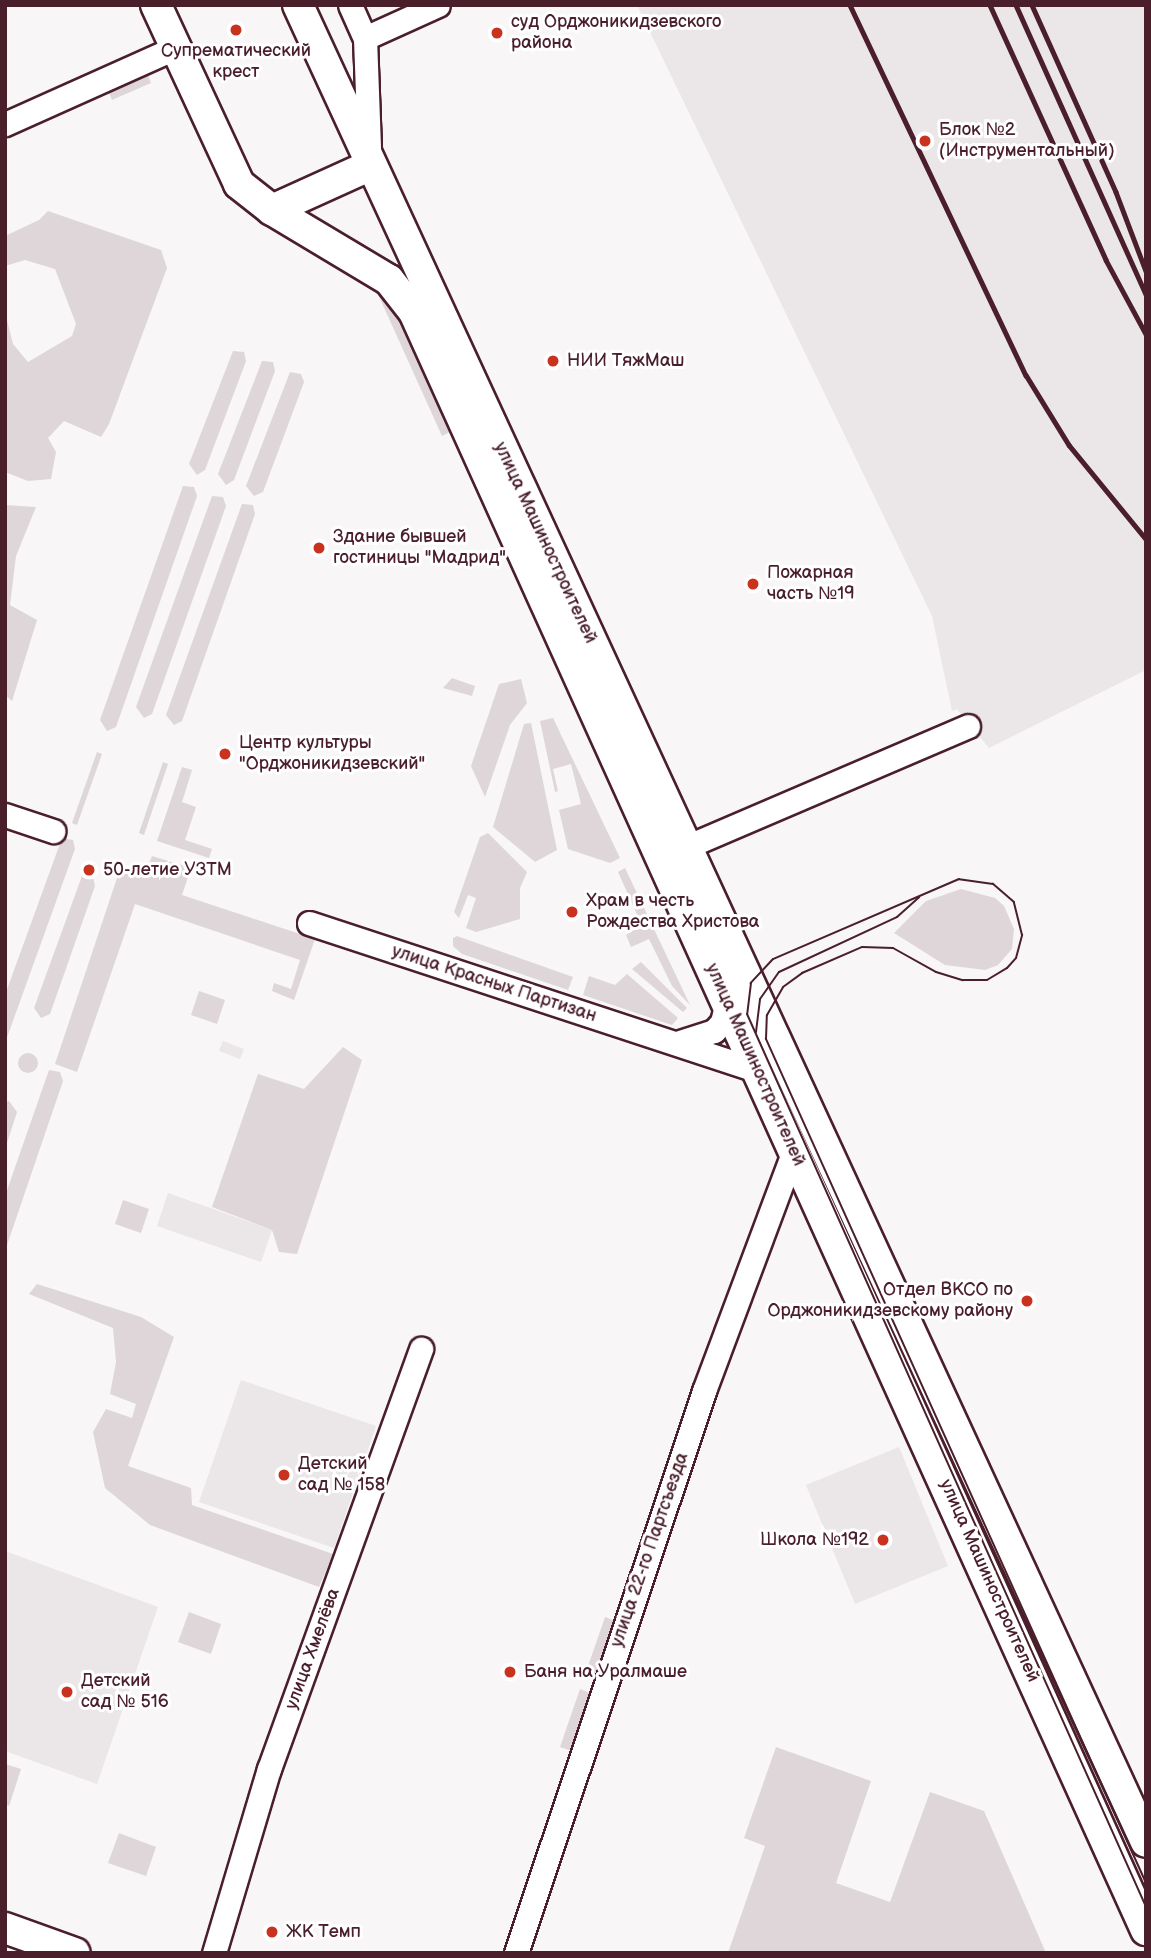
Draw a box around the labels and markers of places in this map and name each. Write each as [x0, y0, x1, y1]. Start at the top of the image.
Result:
place label: суд Орджоникидзевского района [511, 12, 721, 54]
marker: Супрематический крест [228, 22, 244, 38]
marker: суд Орджоникидзевского района [489, 25, 505, 41]
place label: Супрематический крест [161, 41, 311, 84]
place label: Блок №2 (Инструментальный) [939, 120, 1115, 162]
marker: Блок №2 (Инструментальный) [917, 133, 933, 149]
place label: НИИ ТяжМаш [567, 350, 684, 372]
marker: НИИ ТяжМаш [545, 353, 561, 369]
place label: Здание бывшей гостиницы "Мадрид" [333, 527, 506, 570]
marker: Здание бывшей гостиницы "Мадрид" [311, 540, 327, 556]
place label: Пожарная часть №19 [767, 563, 855, 606]
marker: Пожарная часть №19 [745, 576, 761, 592]
place label: Центр культуры "Орджоникидзевский" [239, 733, 425, 776]
marker: Центр культуры "Орджоникидзевский" [217, 746, 233, 762]
place label: 50-летие УЗТМ [103, 859, 232, 881]
marker: 50-летие УЗТМ [81, 862, 97, 878]
place label: Храм в честь Рождества Христова [586, 891, 759, 934]
marker: Храм в честь Рождества Христова [564, 904, 580, 920]
place label: Отдел ВКСО по Орджоникидзевскому району [767, 1280, 1013, 1322]
marker: Отдел ВКСО по Орджоникидзевскому району [1019, 1293, 1035, 1309]
place label: Детский сад № 158 [298, 1454, 385, 1496]
marker: Детский сад № 158 [276, 1467, 292, 1483]
place label: Школа №192 [760, 1529, 869, 1551]
marker: Школа №192 [875, 1532, 891, 1548]
place label: Баня на Уралмаше [524, 1661, 687, 1683]
marker: Баня на Уралмаше [502, 1664, 518, 1680]
place label: Детский сад № 516 [81, 1671, 169, 1714]
marker: Детский сад № 516 [59, 1684, 75, 1700]
place label: ЖК Темп [286, 1921, 361, 1943]
marker: ЖК Темп [264, 1924, 280, 1940]

